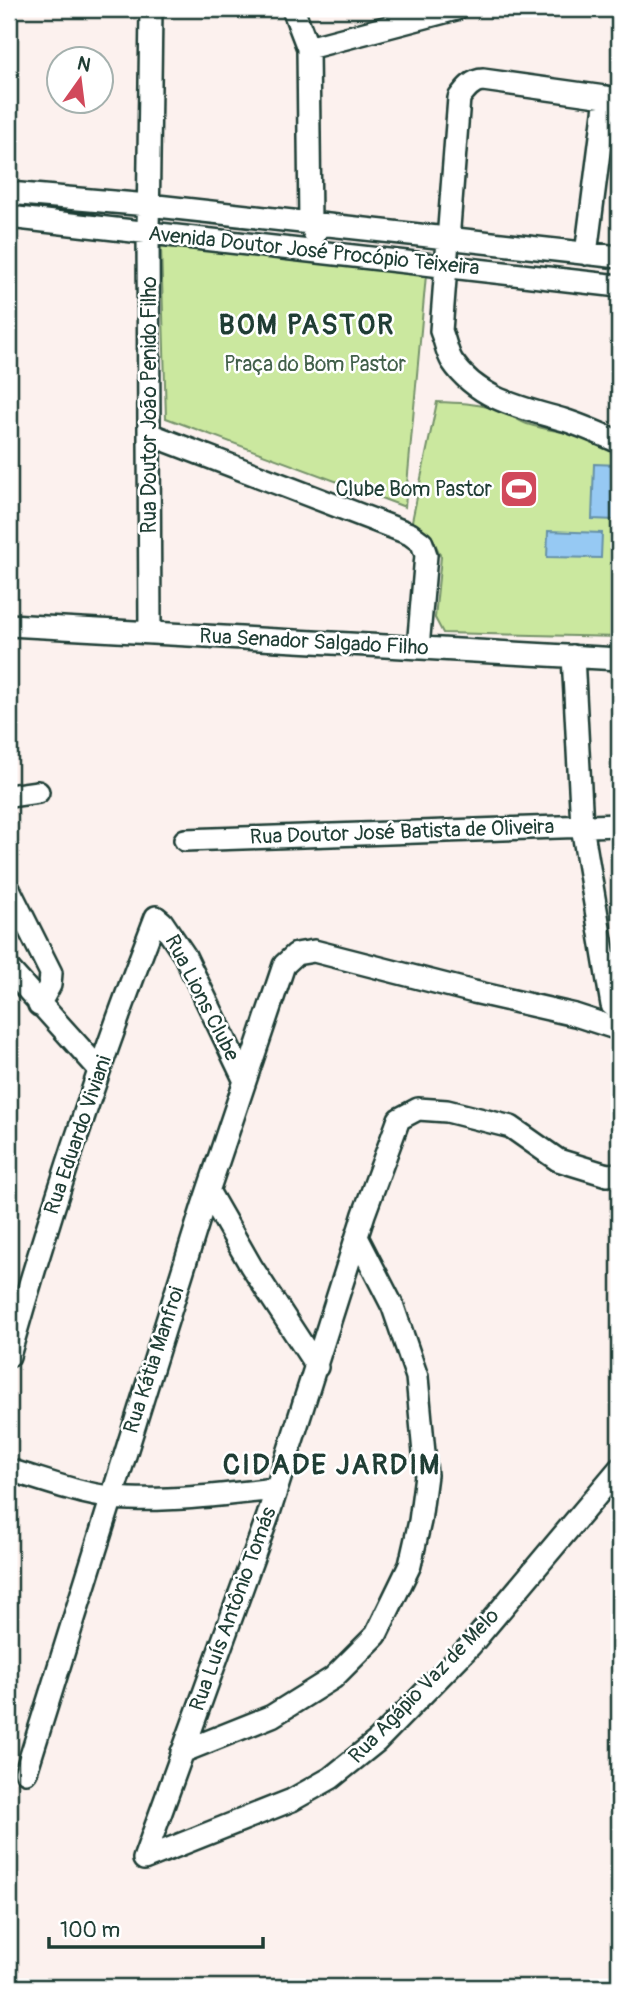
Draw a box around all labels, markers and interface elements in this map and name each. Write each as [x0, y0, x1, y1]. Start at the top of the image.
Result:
north arrow [46, 46, 116, 116]
text: N [75, 51, 93, 78]
street label: Avenida Doutor José Procópio Teixeira [147, 220, 481, 282]
street label: Rua Doutor João Penido Filho [136, 276, 163, 534]
district label: BOM PASTOR [219, 308, 395, 343]
park label: Praça do Bom Pastor [224, 351, 407, 378]
sports icon: Clube Bom Pastor [498, 468, 540, 510]
place label: Clube Bom Pastor [335, 476, 492, 503]
street label: Rua Senador Salgado Filho [199, 623, 429, 661]
street label: Rua Doutor José Batista de Oliveira [249, 813, 555, 851]
street label: Rua Lions Clube [159, 930, 246, 1066]
street label: Rua Eduardo Viviani [38, 1052, 118, 1218]
street label: Rua Kátia Manfroi [118, 1283, 191, 1437]
district label: CIDADE JARDIM [223, 1448, 441, 1483]
street label: Rua Luís Antônio Tomás [184, 1503, 283, 1715]
street label: Rua Agápio Vaz de Melo [343, 1603, 505, 1769]
scale bar [49, 1905, 262, 1949]
text: 100 m [60, 1917, 120, 1944]

